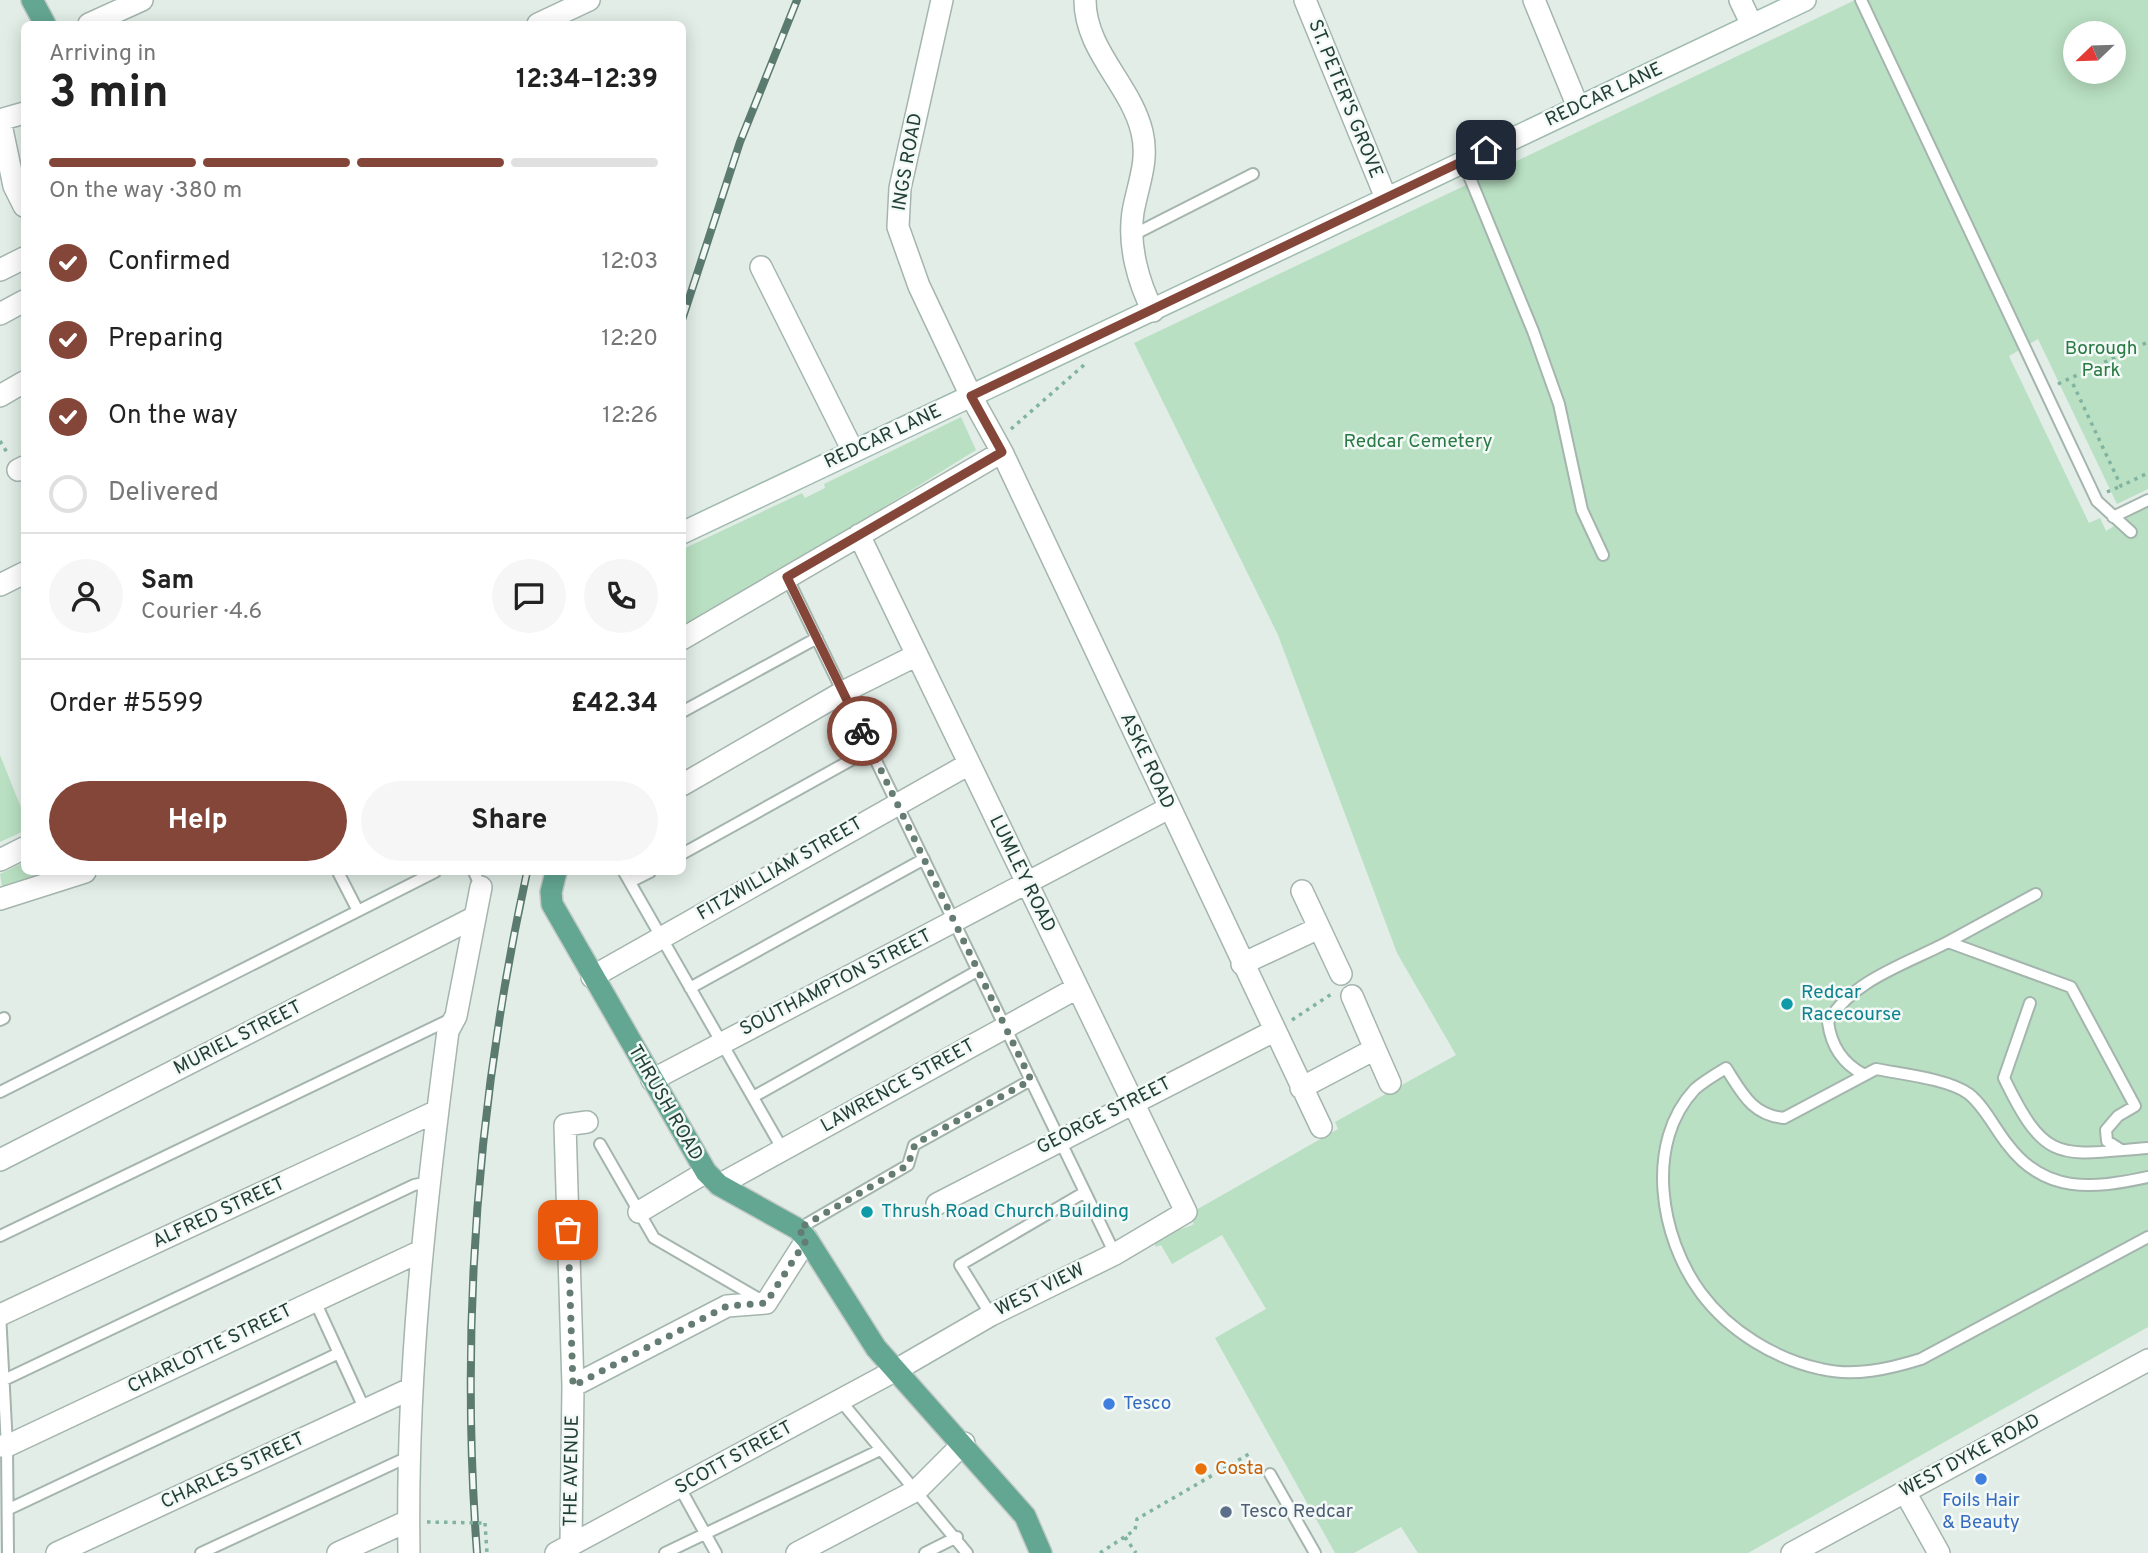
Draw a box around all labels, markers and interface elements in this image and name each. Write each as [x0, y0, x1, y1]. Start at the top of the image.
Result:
street label: ST. PETER'S GROVE [1302, 16, 1388, 182]
north arrow [2063, 21, 2126, 84]
map controls [2063, 21, 2126, 84]
text: Arriving in [49, 40, 156, 69]
street label: REDCAR LANE [1542, 57, 1666, 133]
text: 12:34–12:39 [516, 64, 658, 97]
text: 3 min [49, 65, 169, 124]
street label: INGS ROAD [888, 111, 928, 213]
pin [1456, 120, 1516, 180]
icon: home [1467, 131, 1505, 169]
text: On the way · 380 m [49, 177, 242, 206]
icon: check [49, 244, 87, 282]
text: Confirmed [108, 246, 231, 279]
text: 12:03 [602, 248, 658, 277]
icon: check [49, 321, 87, 359]
text: Preparing [108, 323, 223, 356]
text: 12:20 [601, 325, 658, 354]
park label: Borough Park [2065, 337, 2137, 383]
icon: check [49, 398, 87, 436]
street label: REDCAR LANE [821, 399, 945, 475]
text: On the way [108, 400, 238, 433]
text: 12:26 [602, 402, 658, 431]
park label: Redcar Cemetery [1343, 430, 1493, 454]
text: Delivered [108, 477, 219, 510]
button: person [49, 559, 123, 633]
button: chat [492, 559, 566, 633]
button: phone [584, 559, 658, 633]
text: Sam [141, 565, 194, 598]
text: Courier · 4.6 [141, 598, 262, 627]
text: Order #5599 [49, 688, 203, 721]
text: £42.34 [571, 688, 658, 721]
courier [827, 696, 897, 766]
street label: ASKE ROAD [1114, 709, 1180, 813]
icon: bike [843, 712, 881, 750]
button: Help [49, 781, 347, 861]
button: Share [361, 781, 658, 861]
street label: LUMLEY ROAD [983, 811, 1061, 937]
street label: FITZWILLIAM STREET [693, 812, 867, 926]
street label: SOUTHAMPTON STREET [736, 924, 936, 1042]
place label: Redcar Racecourse [1801, 981, 1901, 1027]
street label: MURIEL STREET [170, 995, 306, 1081]
marker: Redcar Racecourse [1779, 996, 1795, 1012]
street label: LAWRENCE STREET [817, 1034, 979, 1138]
street label: THRUSH ROAD [622, 1041, 708, 1165]
street label: GEORGE STREET [1033, 1072, 1175, 1160]
street label: ALFRED STREET [149, 1172, 289, 1254]
pin [538, 1200, 598, 1260]
place label: Thrush Road Church Building [881, 1200, 1129, 1224]
marker: Thrush Road Church Building [859, 1204, 875, 1220]
icon: bag [549, 1211, 587, 1249]
street label: WEST VIEW [991, 1258, 1089, 1322]
street label: CHARLOTTE STREET [124, 1299, 296, 1399]
place label: Tesco [1123, 1392, 1171, 1416]
marker: Tesco [1101, 1396, 1117, 1412]
street label: WEST DYKE ROAD [1895, 1409, 2045, 1503]
street label: THE AVENUE [559, 1415, 585, 1527]
street label: SCOTT STREET [671, 1416, 797, 1500]
street label: CHARLES STREET [157, 1427, 309, 1515]
place label: Costa [1215, 1457, 1264, 1481]
marker: Costa [1193, 1461, 1209, 1477]
marker: Foils Hair & Beauty [1973, 1471, 1989, 1487]
place label: Foils Hair & Beauty [1942, 1489, 2021, 1535]
place label: Tesco Redcar [1240, 1500, 1354, 1524]
marker: Tesco Redcar [1218, 1504, 1234, 1520]

